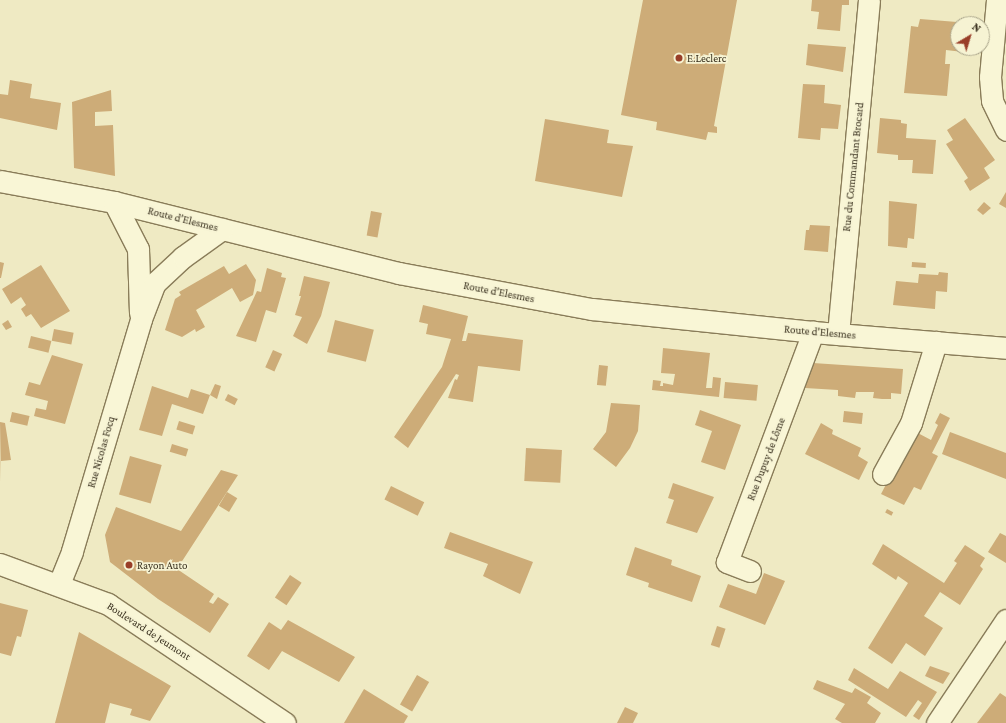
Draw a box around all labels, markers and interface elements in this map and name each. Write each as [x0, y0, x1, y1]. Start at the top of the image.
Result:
north arrow [950, 16, 990, 56]
text: N [970, 20, 983, 34]
place label: E.Leclerc [687, 51, 726, 65]
marker: E.Leclerc [674, 53, 684, 63]
street label: Rue du Commandant Brocard [840, 102, 866, 232]
street label: Route d'Elesmes [146, 204, 220, 234]
street label: Route d'Elesmes [462, 279, 536, 305]
street label: Route d'Elesmes [784, 322, 856, 342]
street label: Rue Nicolas Focq [84, 415, 118, 489]
street label: Rue Dupuy de Lôme [744, 416, 788, 502]
place label: Rayon Auto [137, 558, 187, 572]
marker: Rayon Auto [124, 560, 134, 570]
street label: Boulevard de Jeumont [105, 599, 193, 663]

